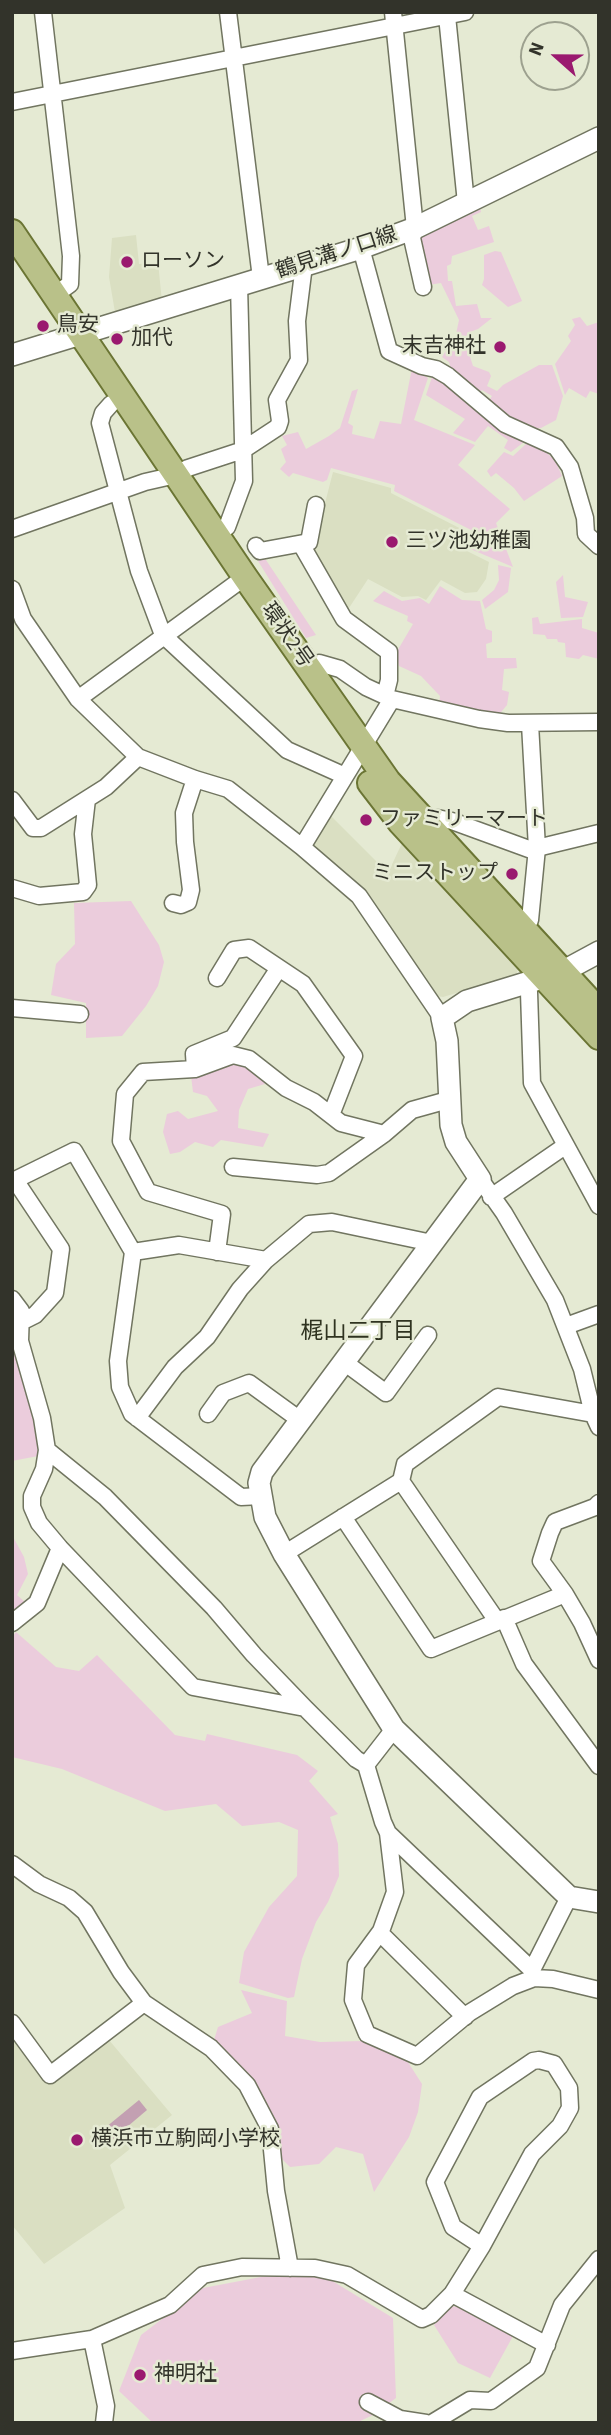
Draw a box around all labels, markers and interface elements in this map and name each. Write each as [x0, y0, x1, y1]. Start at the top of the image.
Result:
north arrow [520, 21, 590, 91]
text: N [522, 38, 552, 60]
street label: 鶴見溝ノ口線 [273, 223, 401, 285]
place label: ローソン [141, 249, 225, 275]
marker: ローソン [119, 254, 135, 270]
place label: 鳥安 [57, 313, 99, 339]
marker: 鳥安 [35, 318, 51, 334]
place label: 加代 [131, 326, 173, 352]
marker: 加代 [109, 331, 125, 347]
place label: 末吉神社 [402, 334, 486, 360]
marker: 末吉神社 [492, 339, 508, 355]
place label: 三ツ池幼稚園 [406, 529, 532, 555]
marker: 三ツ池幼稚園 [384, 534, 400, 550]
street label: 環状2号 [255, 599, 317, 673]
place label: ファミリーマート [380, 807, 548, 833]
marker: ファミリーマート [358, 812, 374, 828]
place label: ミニストップ [372, 861, 498, 887]
marker: ミニストップ [504, 866, 520, 882]
district label: 梶山二丁目 [301, 1319, 415, 1347]
place label: 横浜市立駒岡小学校 [91, 2127, 280, 2153]
marker: 横浜市立駒岡小学校 [69, 2132, 85, 2148]
place label: 神明社 [154, 2362, 217, 2388]
marker: 神明社 [132, 2367, 148, 2383]

